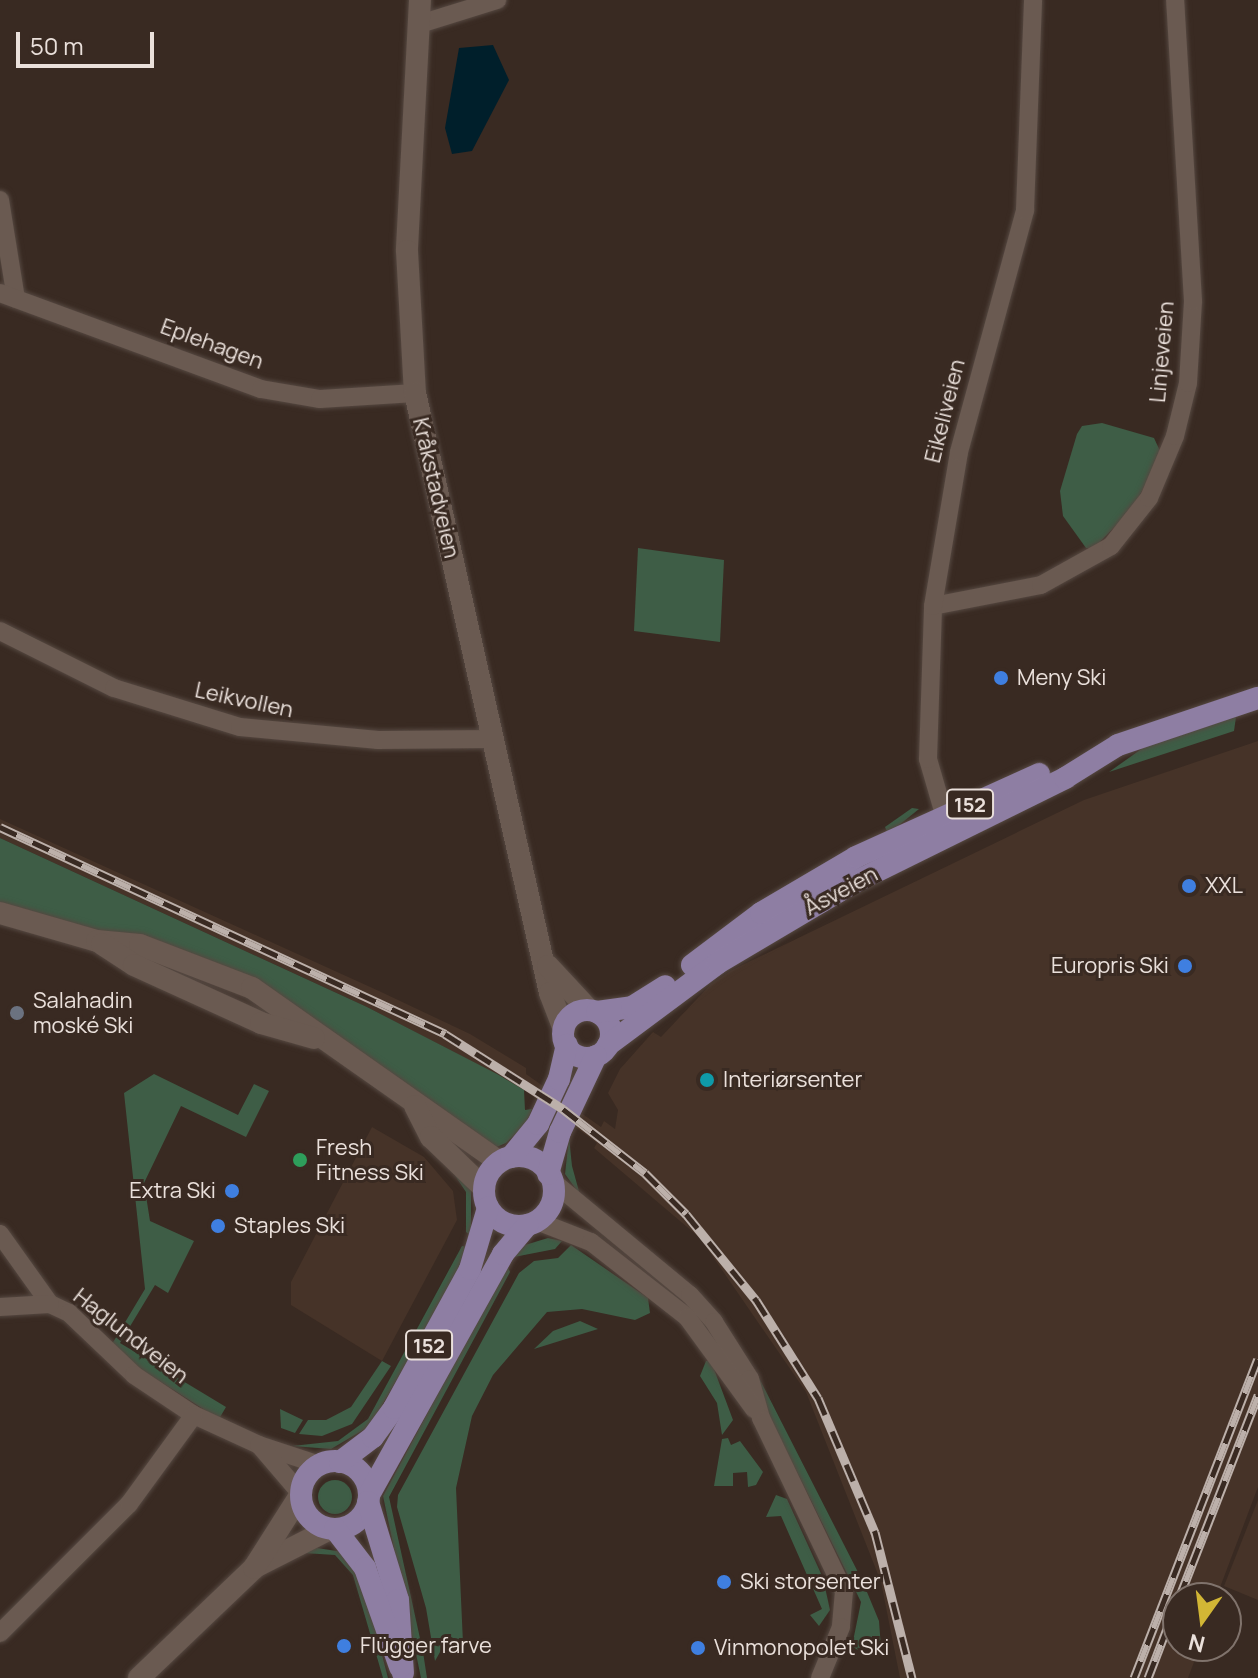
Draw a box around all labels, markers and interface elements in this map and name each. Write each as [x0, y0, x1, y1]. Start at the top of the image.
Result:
scale bar [20, 16, 158, 66]
text: 50 m [30, 29, 84, 62]
street label: Linjeveien [1144, 300, 1180, 404]
street label: Eplehagen [157, 313, 267, 375]
street label: Eikeliveien [919, 356, 971, 466]
street label: Kråkstadveien [407, 415, 465, 561]
place label: Meny Ski [1017, 665, 1106, 691]
marker: Meny Ski [992, 669, 1010, 687]
street label: Leikvollen [192, 677, 296, 723]
road number: 152 [946, 788, 994, 820]
street label: Åsveien [800, 861, 882, 921]
place label: XXL [1205, 873, 1243, 899]
marker: XXL [1180, 877, 1198, 895]
place label: Europris Ski [1051, 953, 1169, 979]
marker: Europris Ski [1176, 957, 1194, 975]
place label: Salahadin moské Ski [33, 987, 133, 1038]
marker: Salahadin moské Ski [8, 1004, 26, 1022]
place label: Interiørsenter [723, 1067, 862, 1093]
marker: Interiørsenter [698, 1071, 716, 1089]
place label: Fresh Fitness Ski [316, 1134, 424, 1186]
marker: Fresh Fitness Ski [291, 1151, 309, 1169]
place label: Extra Ski [129, 1178, 216, 1204]
marker: Extra Ski [223, 1182, 241, 1200]
place label: Staples Ski [234, 1213, 345, 1239]
marker: Staples Ski [209, 1217, 227, 1235]
street label: Haglundveien [68, 1283, 194, 1389]
road number: 152 [405, 1329, 453, 1361]
place label: Ski storsenter [740, 1569, 881, 1595]
marker: Ski storsenter [715, 1573, 733, 1591]
north arrow [1162, 1582, 1242, 1662]
text: N [1185, 1627, 1208, 1660]
place label: Flügger farve [360, 1633, 492, 1659]
place label: Vinmonopolet Ski [714, 1635, 890, 1661]
marker: Flügger farve [335, 1637, 353, 1655]
marker: Vinmonopolet Ski [689, 1639, 707, 1657]

